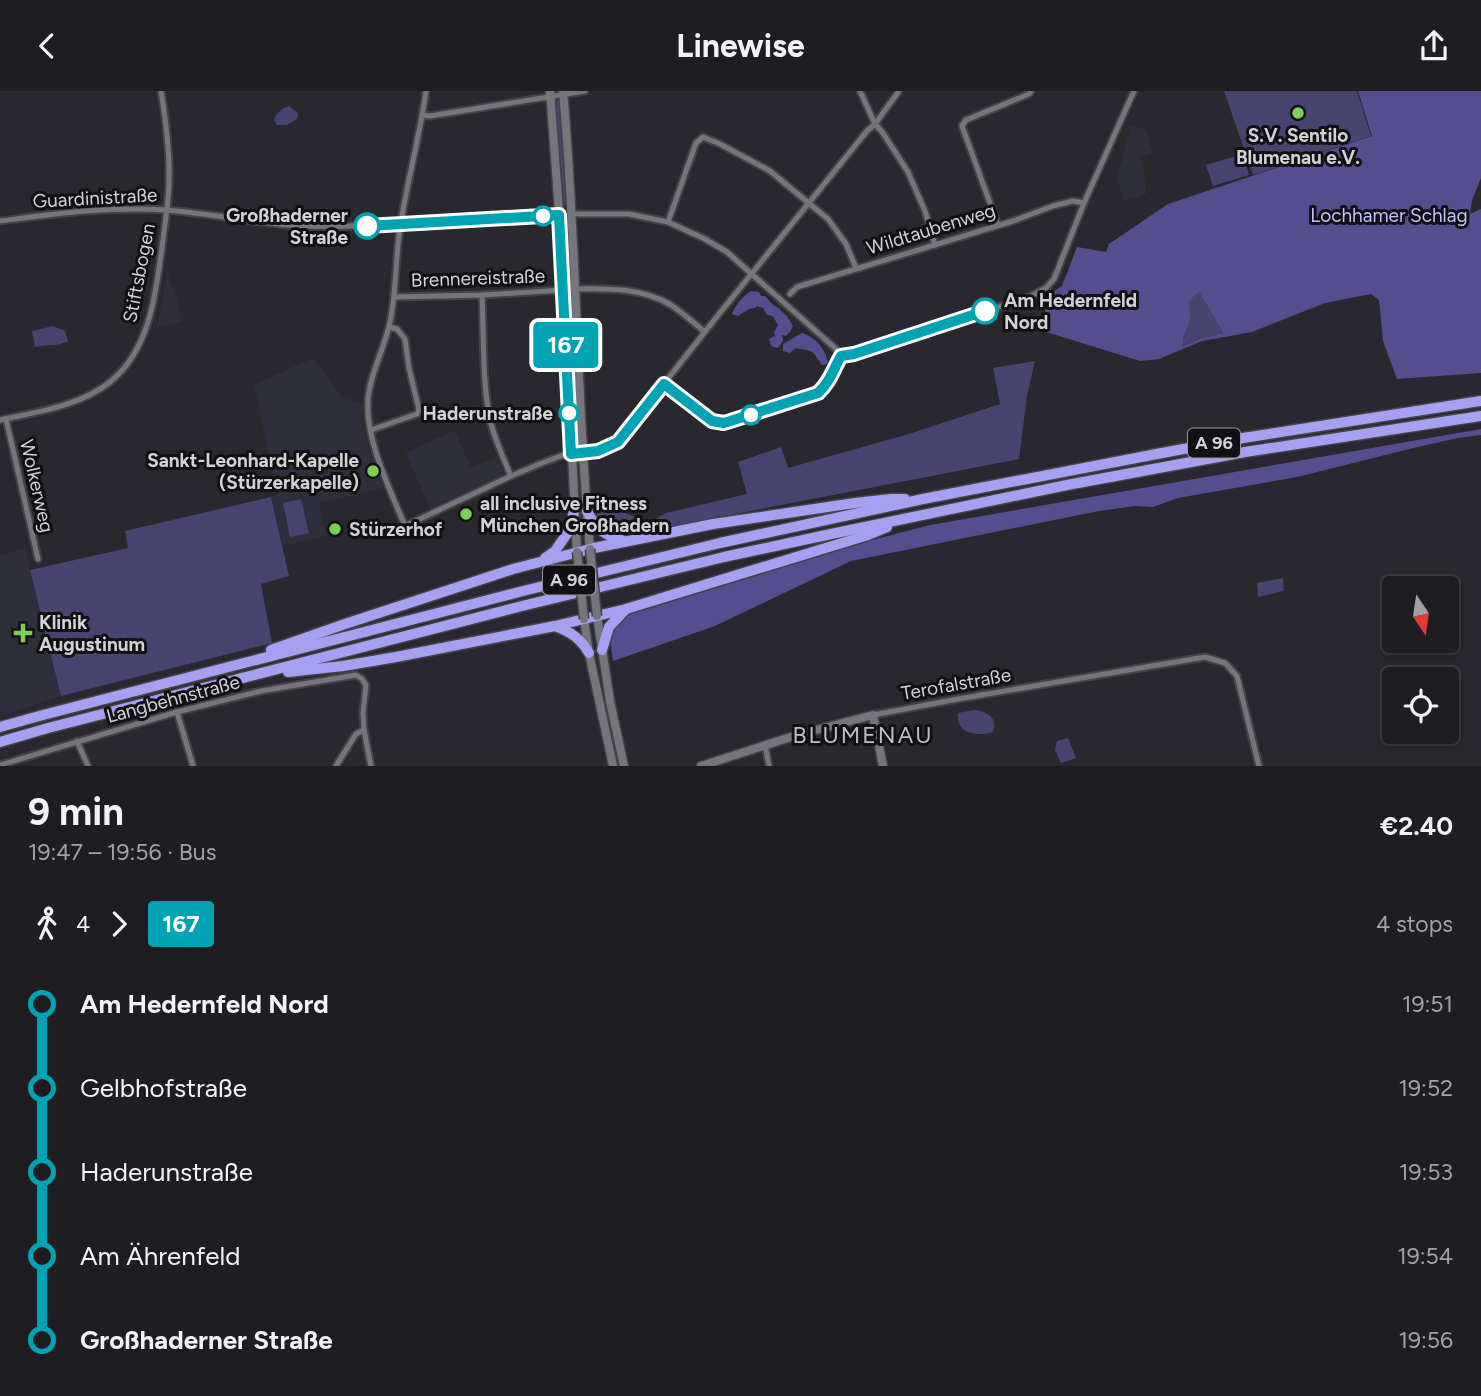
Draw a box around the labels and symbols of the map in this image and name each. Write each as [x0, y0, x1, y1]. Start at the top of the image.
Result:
marker: S.V. Sentilo Blumenau e.V. [1290, 105, 1306, 121]
place label: S.V. Sentilo Blumenau e.V. [1236, 124, 1360, 169]
street label: Guardinistraße [32, 183, 158, 213]
street label: Wildtaubenweg [864, 198, 998, 260]
place label: Großhaderner Straße [226, 204, 348, 249]
park label: Lochhamer Schlag [1310, 204, 1468, 227]
unlabelled marker [533, 206, 553, 226]
marker: Großhaderner Straße [354, 213, 380, 239]
street label: Stiftsbogen [118, 221, 160, 325]
street label: Brennereistraße [410, 264, 546, 292]
place label: Am Hedernfeld Nord [1004, 289, 1137, 334]
marker: Am Hedernfeld Nord [972, 298, 998, 324]
line badge: 167 [526, 322, 606, 368]
place label: Haderunstraße [423, 402, 553, 425]
marker: Haderunstraße [559, 403, 579, 423]
unlabelled marker [741, 405, 761, 425]
road number: A 96 [1188, 429, 1240, 457]
street label: Wolkerweg [15, 437, 59, 535]
place label: Sankt-Leonhard-Kapelle (Stürzerkapelle) [147, 449, 359, 494]
marker: Sankt-Leonhard-Kapelle (Stürzerkapelle) [365, 463, 381, 479]
place label: all inclusive Fitness München Großhadern [480, 492, 669, 537]
marker: all inclusive Fitness München Großhadern [458, 506, 474, 522]
place label: Stürzerhof [349, 518, 443, 541]
marker: Stürzerhof [327, 521, 343, 537]
road number: A 96 [543, 566, 595, 595]
north arrow [1382, 576, 1460, 653]
place label: Klinik Augustinum [39, 611, 145, 656]
marker: Klinik Augustinum [13, 623, 33, 643]
street label: Terofalstraße [899, 663, 1013, 705]
street label: Langbehnstraße [104, 670, 242, 728]
district label: BLUMENAU [793, 721, 933, 749]

